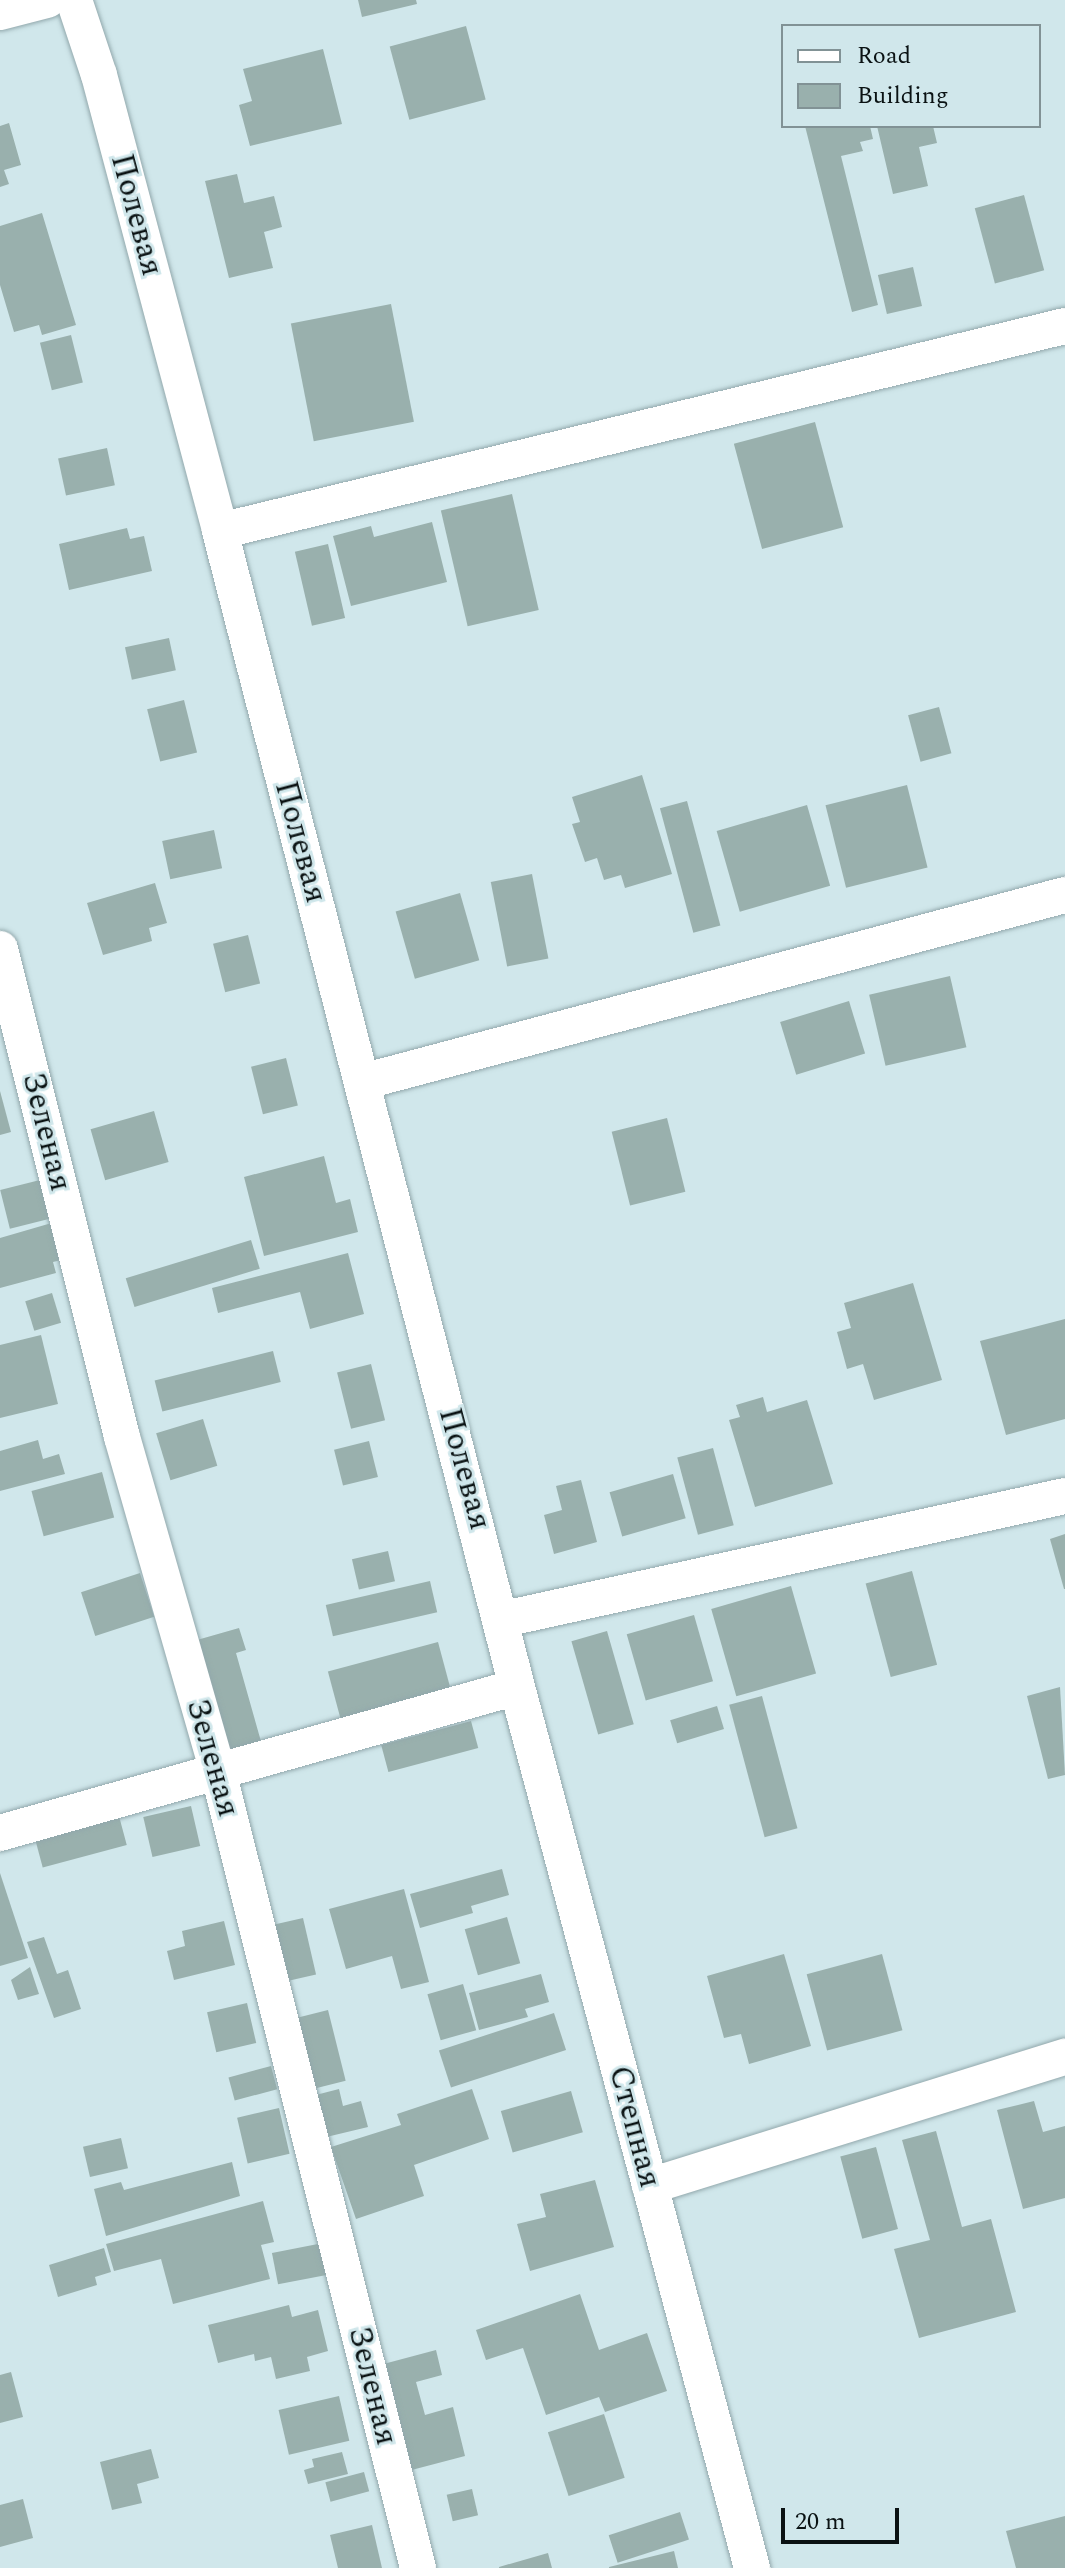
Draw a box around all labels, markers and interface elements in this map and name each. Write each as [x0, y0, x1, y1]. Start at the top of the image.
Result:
legend [781, 24, 1041, 128]
text: Road [857, 38, 911, 74]
text: Building [857, 78, 949, 114]
street label: Полевая [101, 150, 171, 280]
street label: Полевая [265, 777, 335, 907]
street label: Зеленая [13, 1069, 79, 1195]
street label: Полевая [429, 1404, 499, 1534]
street label: Зеленая [177, 1695, 247, 1821]
street label: Степная [599, 2062, 669, 2192]
street label: Зеленая [339, 2323, 405, 2449]
scale bar [785, 2492, 903, 2542]
text: 20 m [795, 2504, 846, 2540]

